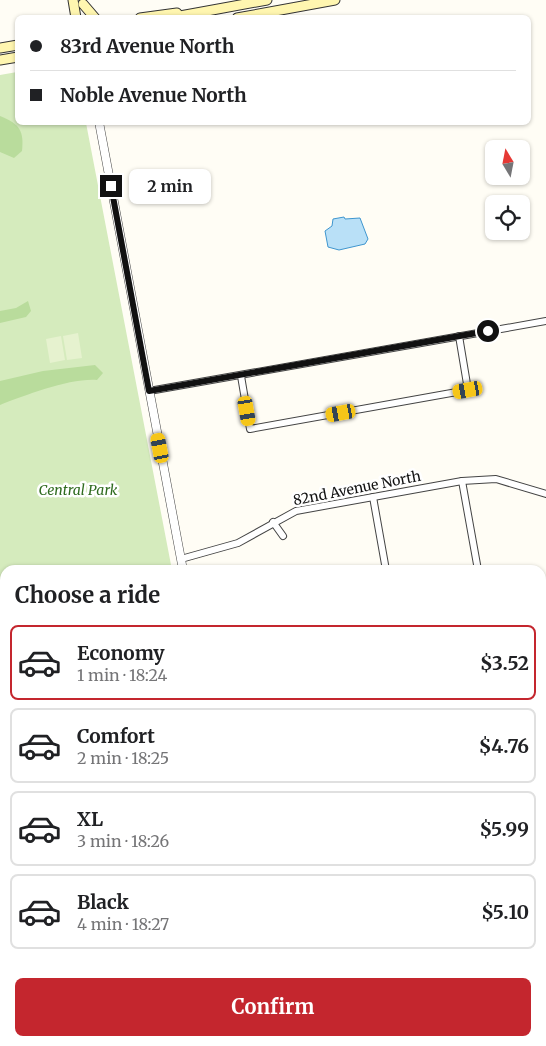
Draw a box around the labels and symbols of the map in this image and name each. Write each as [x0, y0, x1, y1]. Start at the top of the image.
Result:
north arrow [485, 140, 530, 185]
callout: 2 min [128, 168, 211, 204]
route end [100, 175, 122, 197]
route start [477, 320, 499, 342]
car [451, 380, 484, 400]
car [237, 395, 256, 427]
car [324, 403, 357, 423]
car [149, 432, 170, 464]
street label: 82nd Avenue North [292, 467, 422, 509]
park label: Central Park [39, 481, 118, 499]

